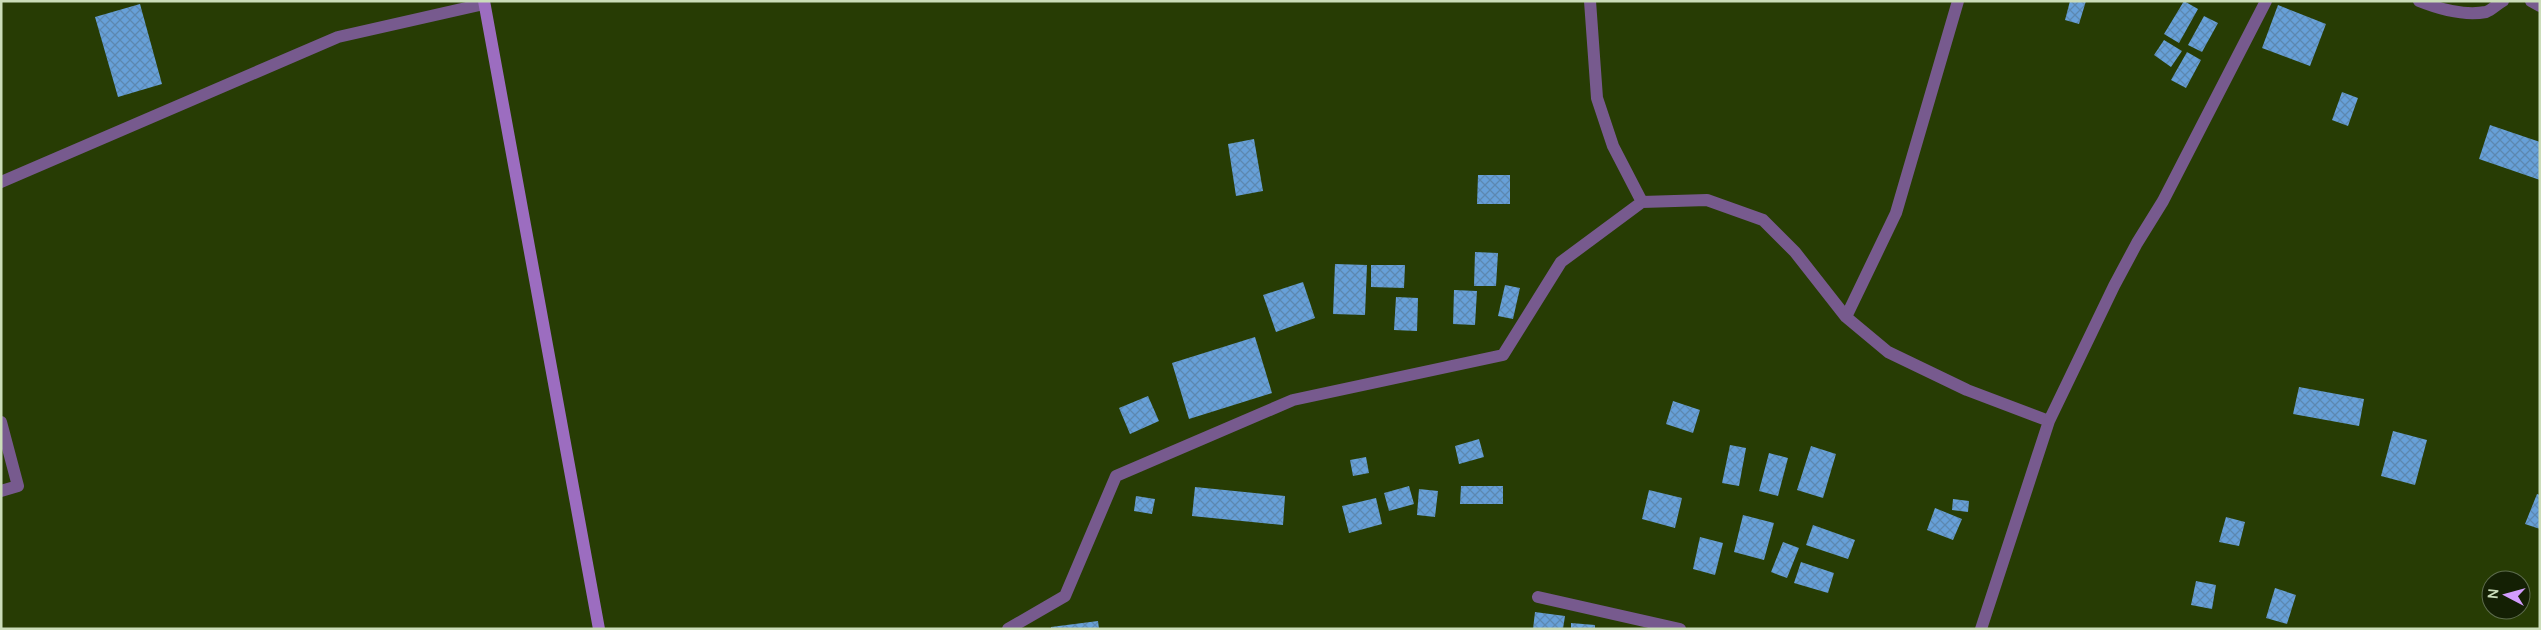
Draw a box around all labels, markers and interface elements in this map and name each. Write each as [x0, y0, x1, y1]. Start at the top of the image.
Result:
north arrow [2481, 570, 2531, 620]
text: N [2483, 588, 2503, 600]

